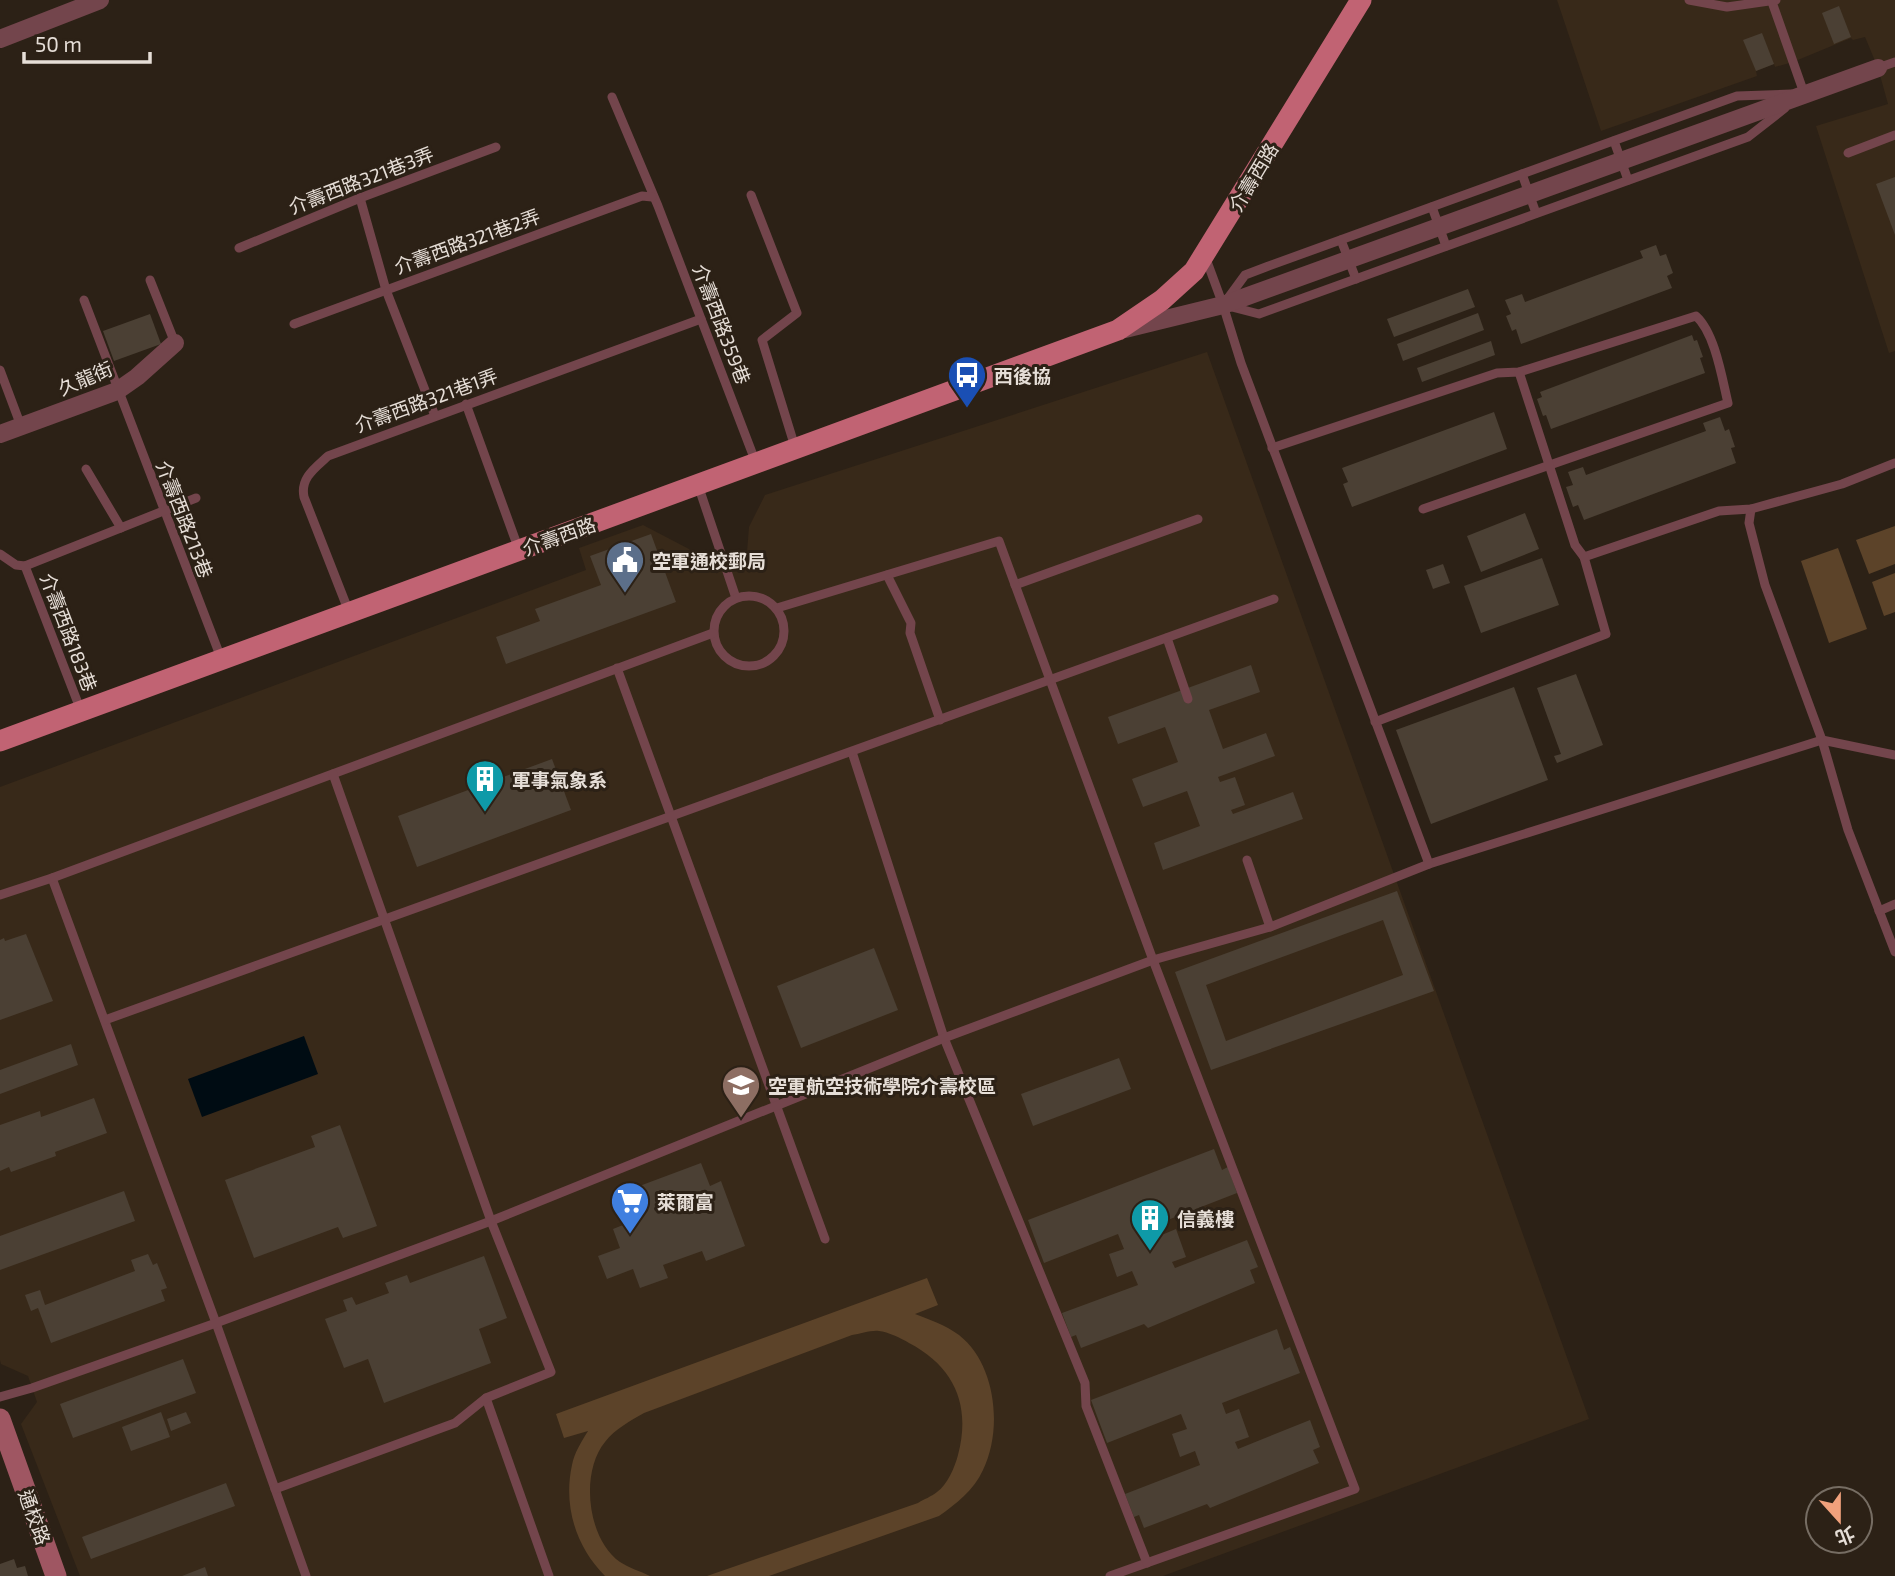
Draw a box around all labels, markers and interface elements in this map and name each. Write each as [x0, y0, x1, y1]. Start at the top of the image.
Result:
scale bar [24, 21, 150, 65]
text: 50 m [35, 31, 82, 56]
street label: 介壽西路 [1224, 138, 1282, 216]
street label: 介壽西路321巷3弄 [285, 142, 437, 218]
street label: 介壽西路321巷2弄 [391, 204, 543, 278]
street label: 介壽西路359巷 [689, 261, 755, 387]
bus stop icon: 西後協 [946, 354, 988, 409]
street label: 久龍街 [54, 356, 116, 400]
street label: 介壽西路321巷1弄 [351, 363, 501, 437]
place label: 西後協 [994, 364, 1051, 387]
street label: 介壽西路213巷 [152, 457, 218, 581]
street label: 介壽西路 [519, 512, 599, 560]
public building icon: 空軍通校郵局 [604, 539, 646, 594]
place label: 空軍通校郵局 [652, 549, 766, 572]
street label: 介壽西路183巷 [36, 570, 102, 694]
building icon: 軍事氣象系 [464, 758, 506, 813]
place label: 軍事氣象系 [512, 768, 607, 791]
school or university icon: 空軍航空技術學院介壽校區 [720, 1064, 762, 1119]
place label: 空軍航空技術學院介壽校區 [768, 1074, 996, 1097]
supermarket icon: 萊爾富 [609, 1180, 651, 1235]
place label: 萊爾富 [657, 1190, 714, 1213]
building icon: 信義樓 [1129, 1197, 1171, 1252]
place label: 信義樓 [1177, 1207, 1234, 1230]
north arrow [1804, 1485, 1874, 1555]
street label: 通校路 [14, 1486, 56, 1548]
text: 北 [1832, 1522, 1858, 1550]

